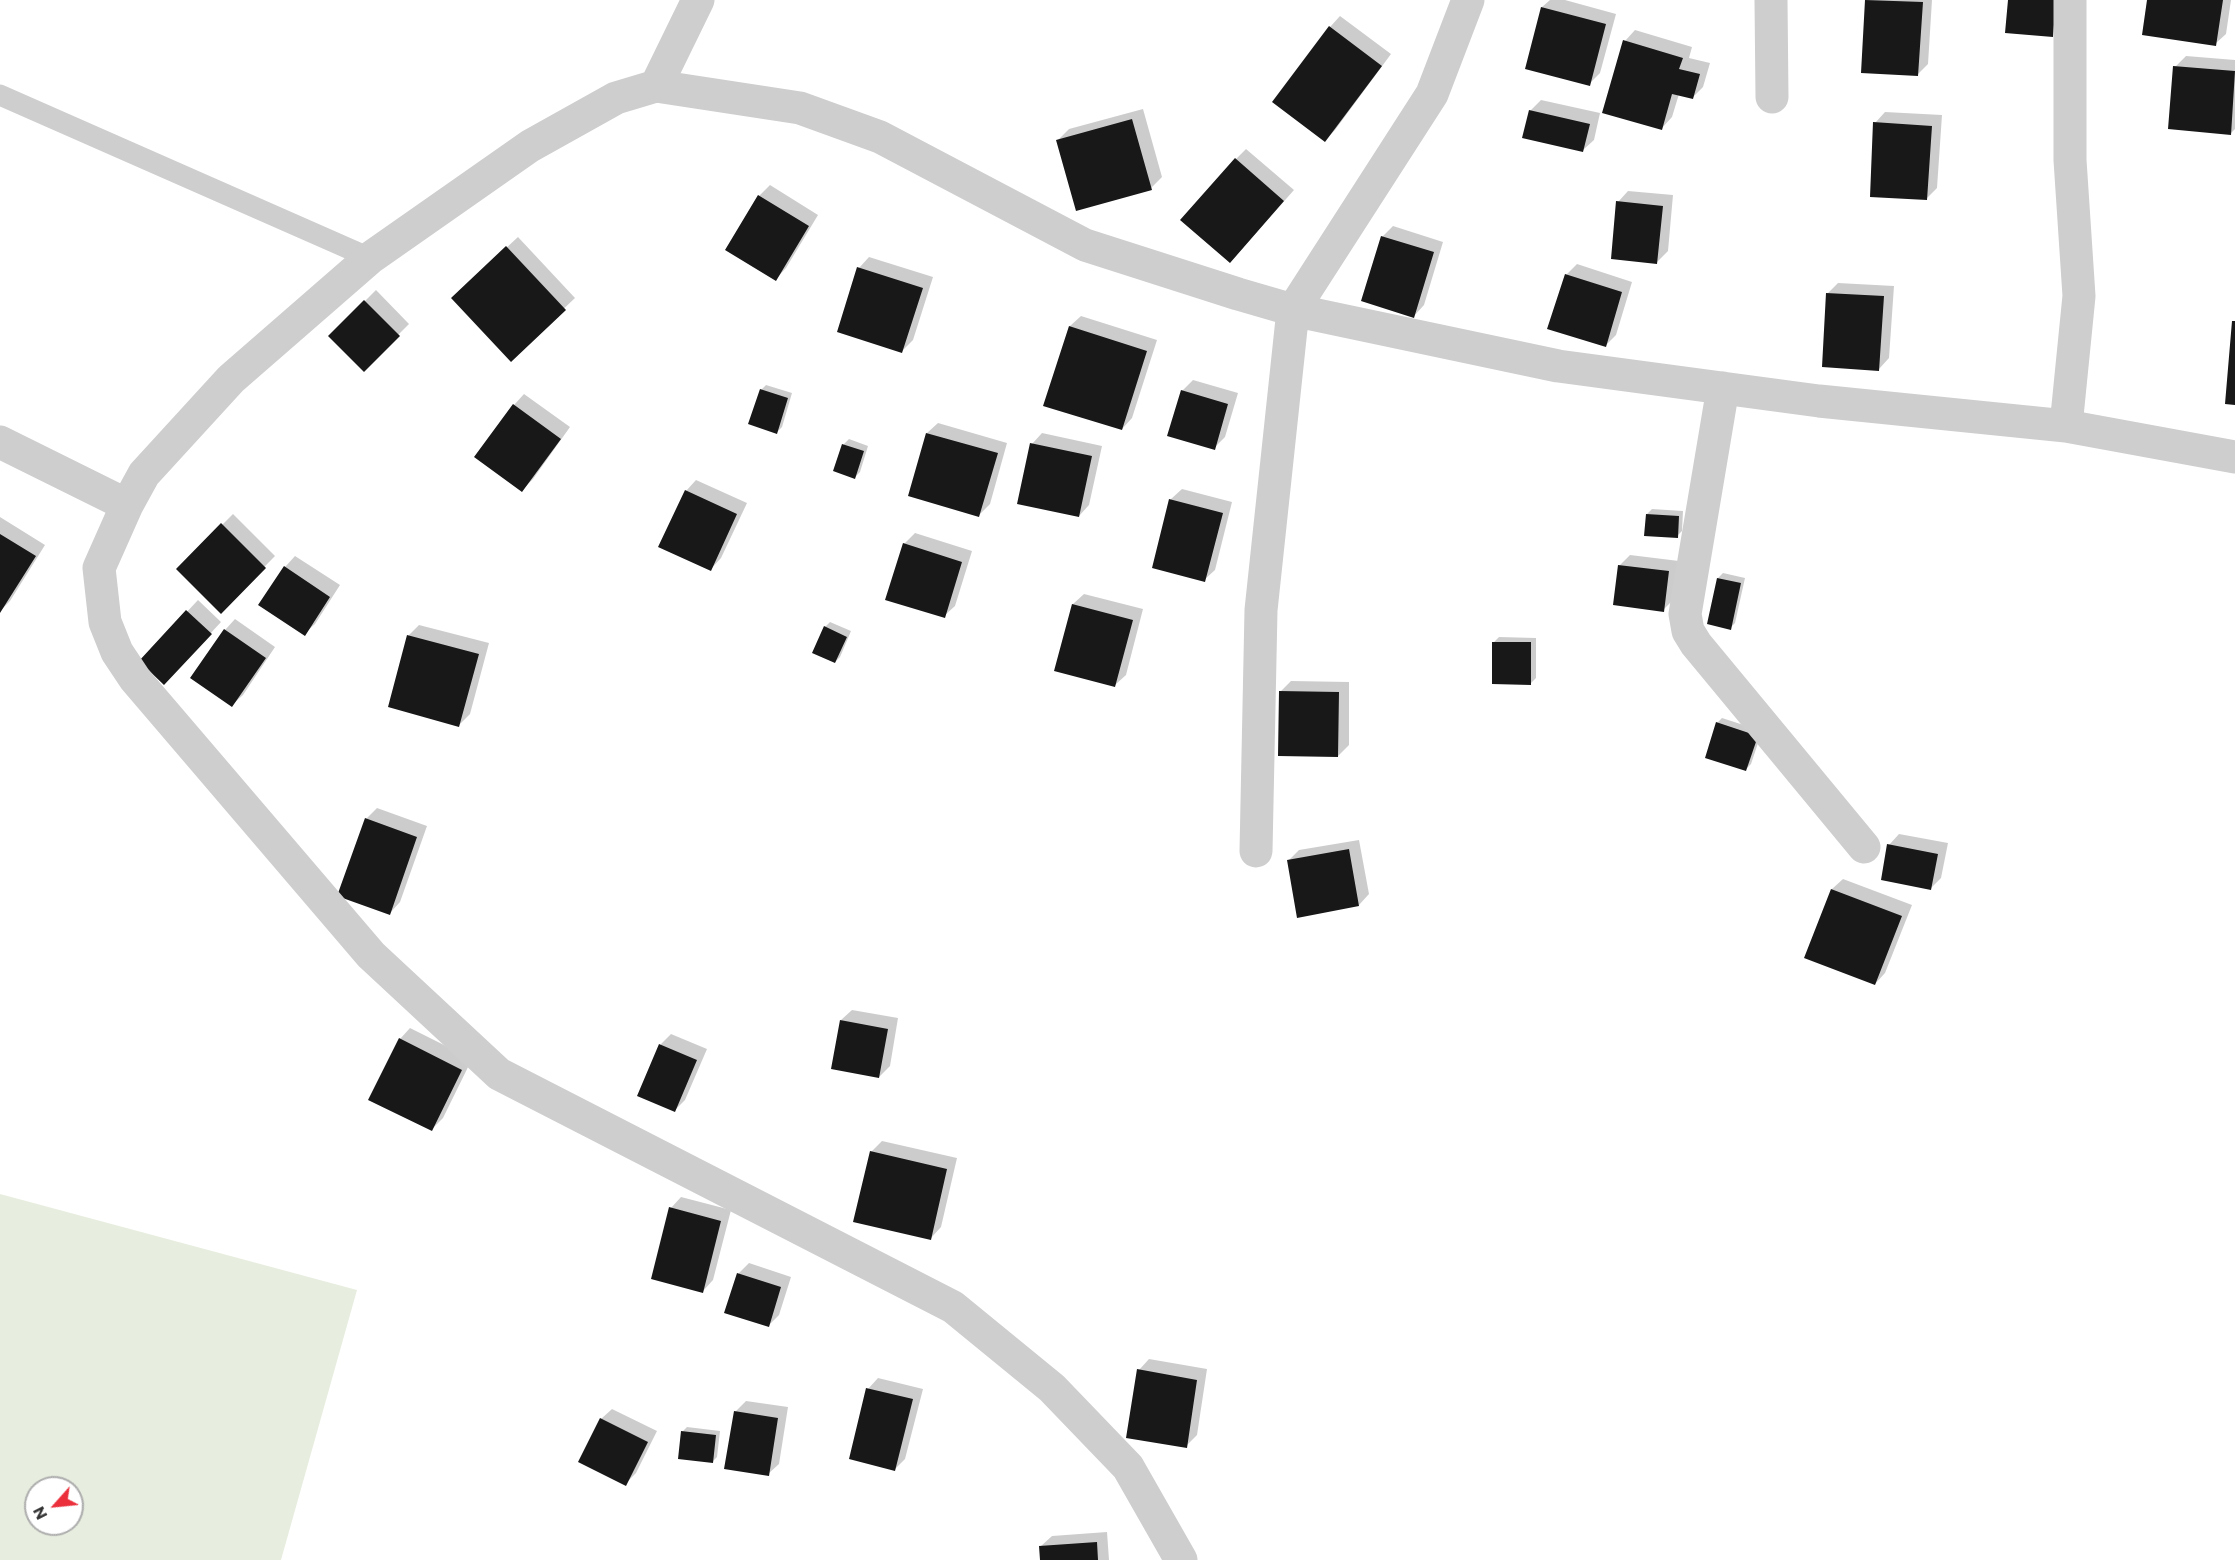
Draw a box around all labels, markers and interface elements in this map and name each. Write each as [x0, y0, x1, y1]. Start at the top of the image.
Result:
north arrow [24, 1476, 84, 1536]
text: N [28, 1504, 50, 1523]

